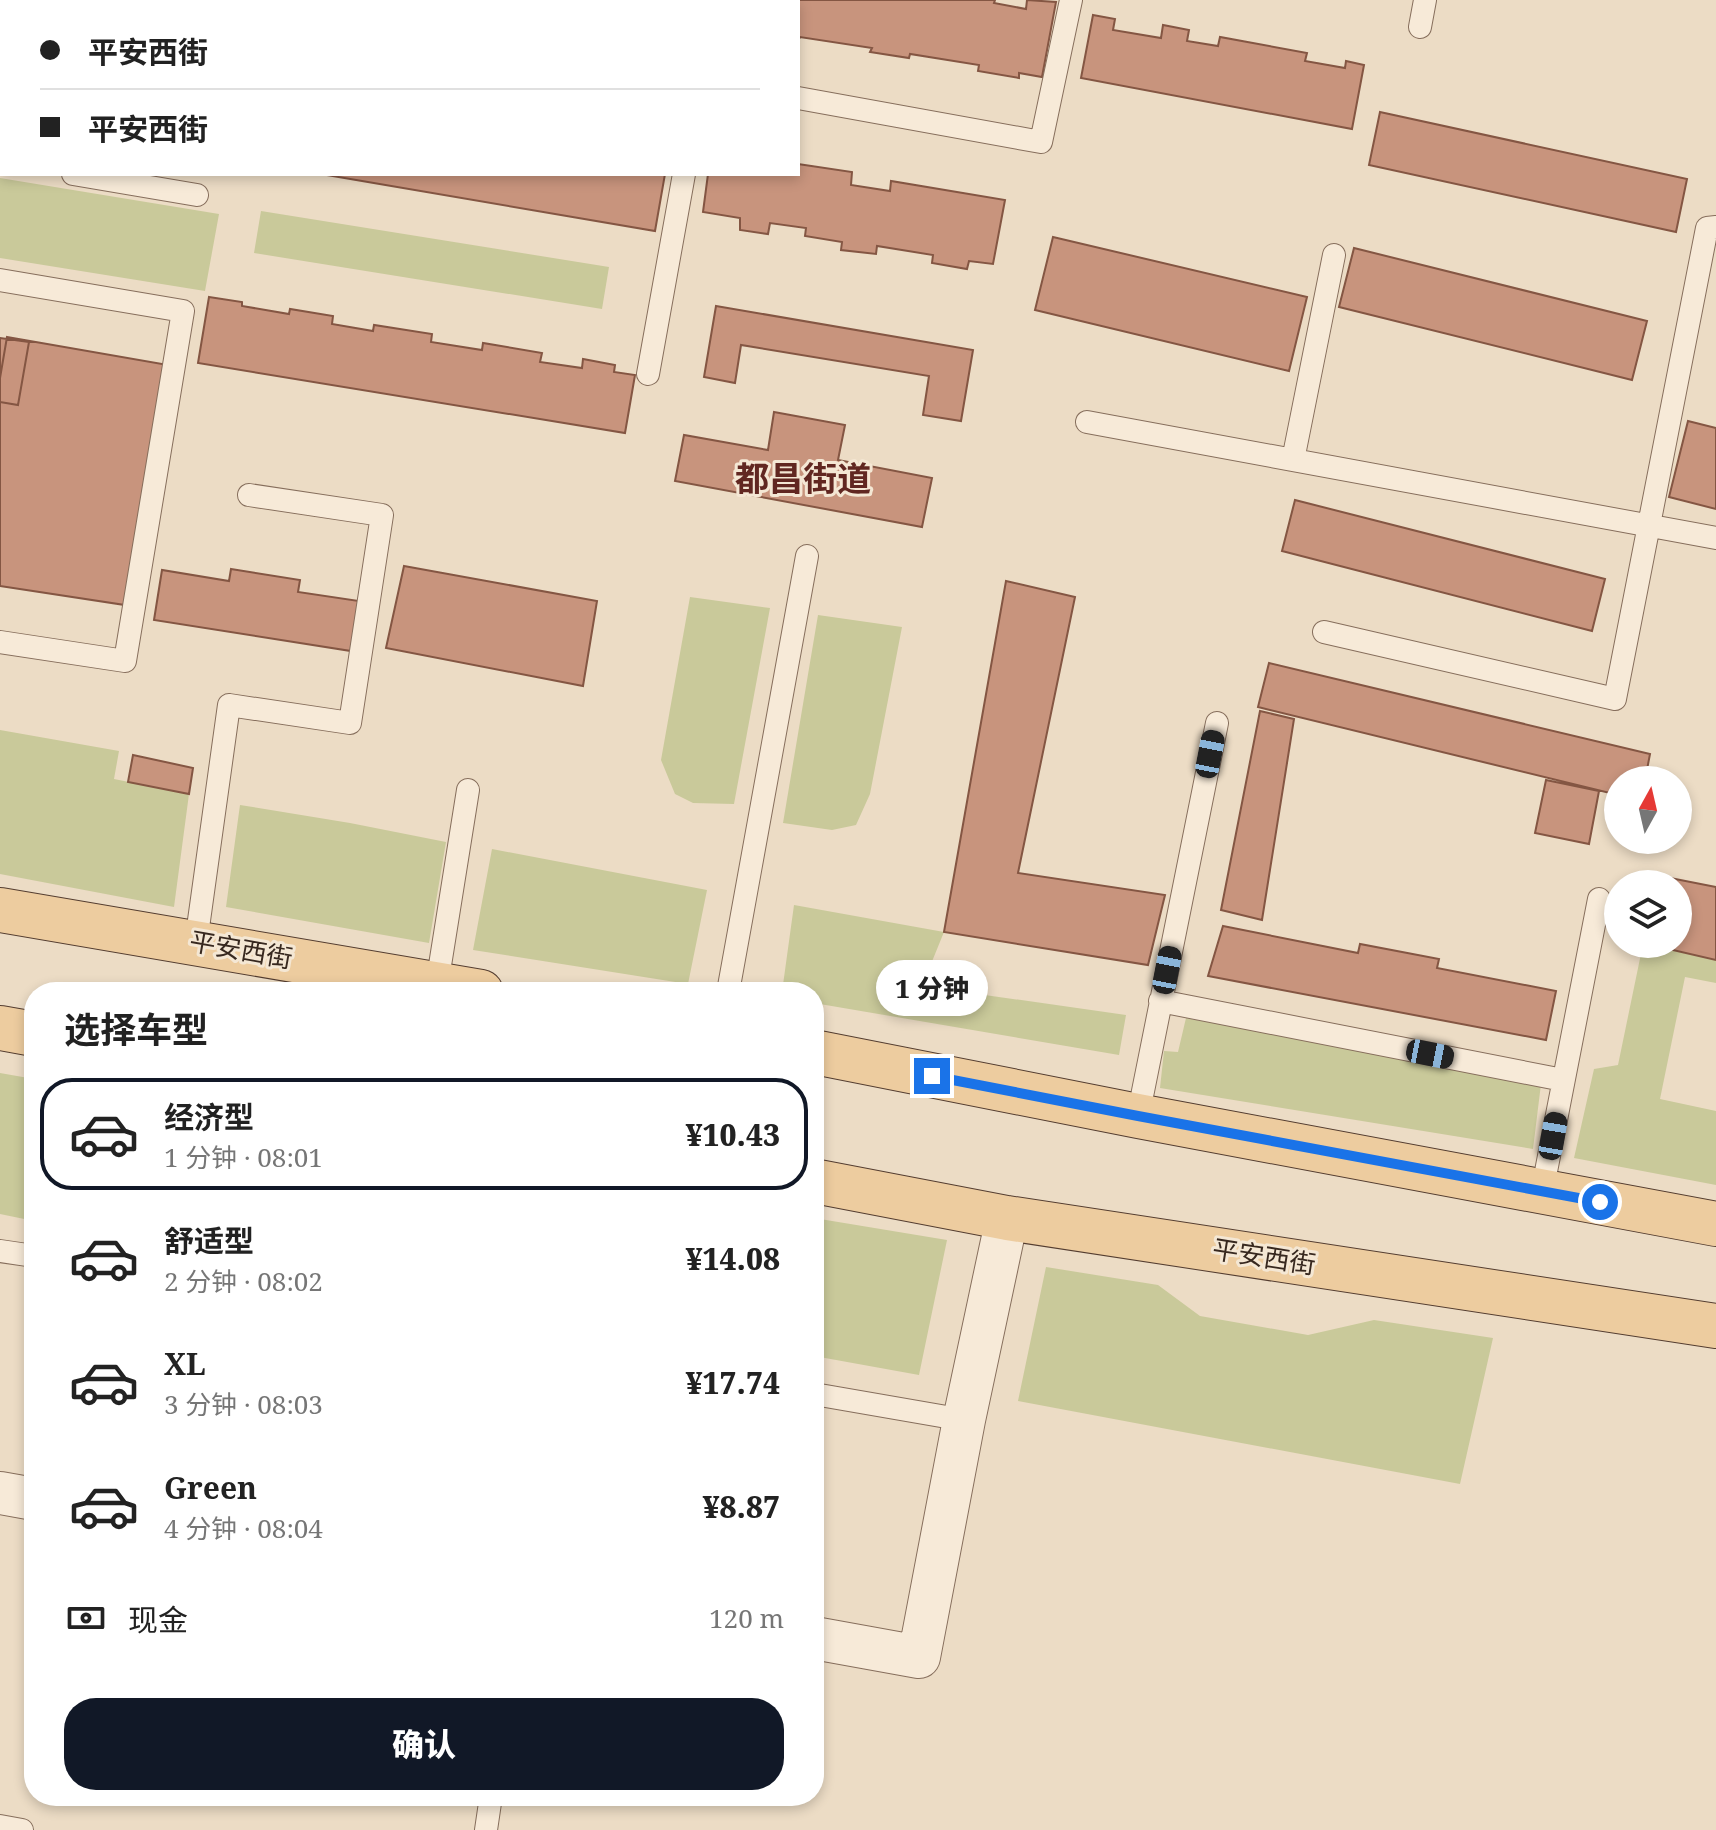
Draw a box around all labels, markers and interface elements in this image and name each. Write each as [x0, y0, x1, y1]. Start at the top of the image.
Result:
text: 平安西街 [88, 31, 208, 72]
text: 平安西街 [88, 108, 208, 149]
district label: 都昌街道 [735, 455, 871, 501]
car [1194, 728, 1226, 780]
north arrow [1604, 766, 1692, 854]
map controls [1604, 766, 1692, 958]
button: layers [1604, 870, 1692, 958]
street label: 平安西街 [187, 922, 296, 976]
car [1151, 944, 1183, 996]
callout: 1 分钟 [876, 960, 988, 1016]
text: 1 分钟 [895, 970, 969, 1006]
text: 选择车型 [64, 1005, 208, 1054]
car [1404, 1038, 1456, 1070]
route end [914, 1058, 950, 1094]
text: 经济型 [164, 1096, 254, 1137]
icon: car [68, 1098, 140, 1170]
car [1537, 1110, 1569, 1162]
text: ¥10.43 [686, 1114, 780, 1155]
text: 1 分钟 · 08:01 [164, 1139, 323, 1175]
route start [1582, 1184, 1618, 1220]
text: 舒适型 [164, 1220, 254, 1261]
icon: car [68, 1222, 140, 1294]
street label: 平安西街 [1210, 1230, 1318, 1282]
text: ¥14.08 [686, 1238, 780, 1279]
text: 2 分钟 · 08:02 [164, 1263, 323, 1299]
text: XL [164, 1343, 206, 1384]
icon: car [68, 1346, 140, 1418]
text: ¥17.74 [686, 1362, 780, 1403]
text: 3 分钟 · 08:03 [164, 1386, 323, 1422]
text: Green [164, 1467, 257, 1508]
icon: car [68, 1470, 140, 1542]
text: ¥8.87 [703, 1486, 780, 1527]
text: 4 分钟 · 08:04 [164, 1510, 323, 1546]
icon: cash [64, 1596, 108, 1640]
text: 现金 [128, 1599, 188, 1640]
text: 120 m [709, 1600, 784, 1636]
button: 确认 [64, 1698, 784, 1790]

